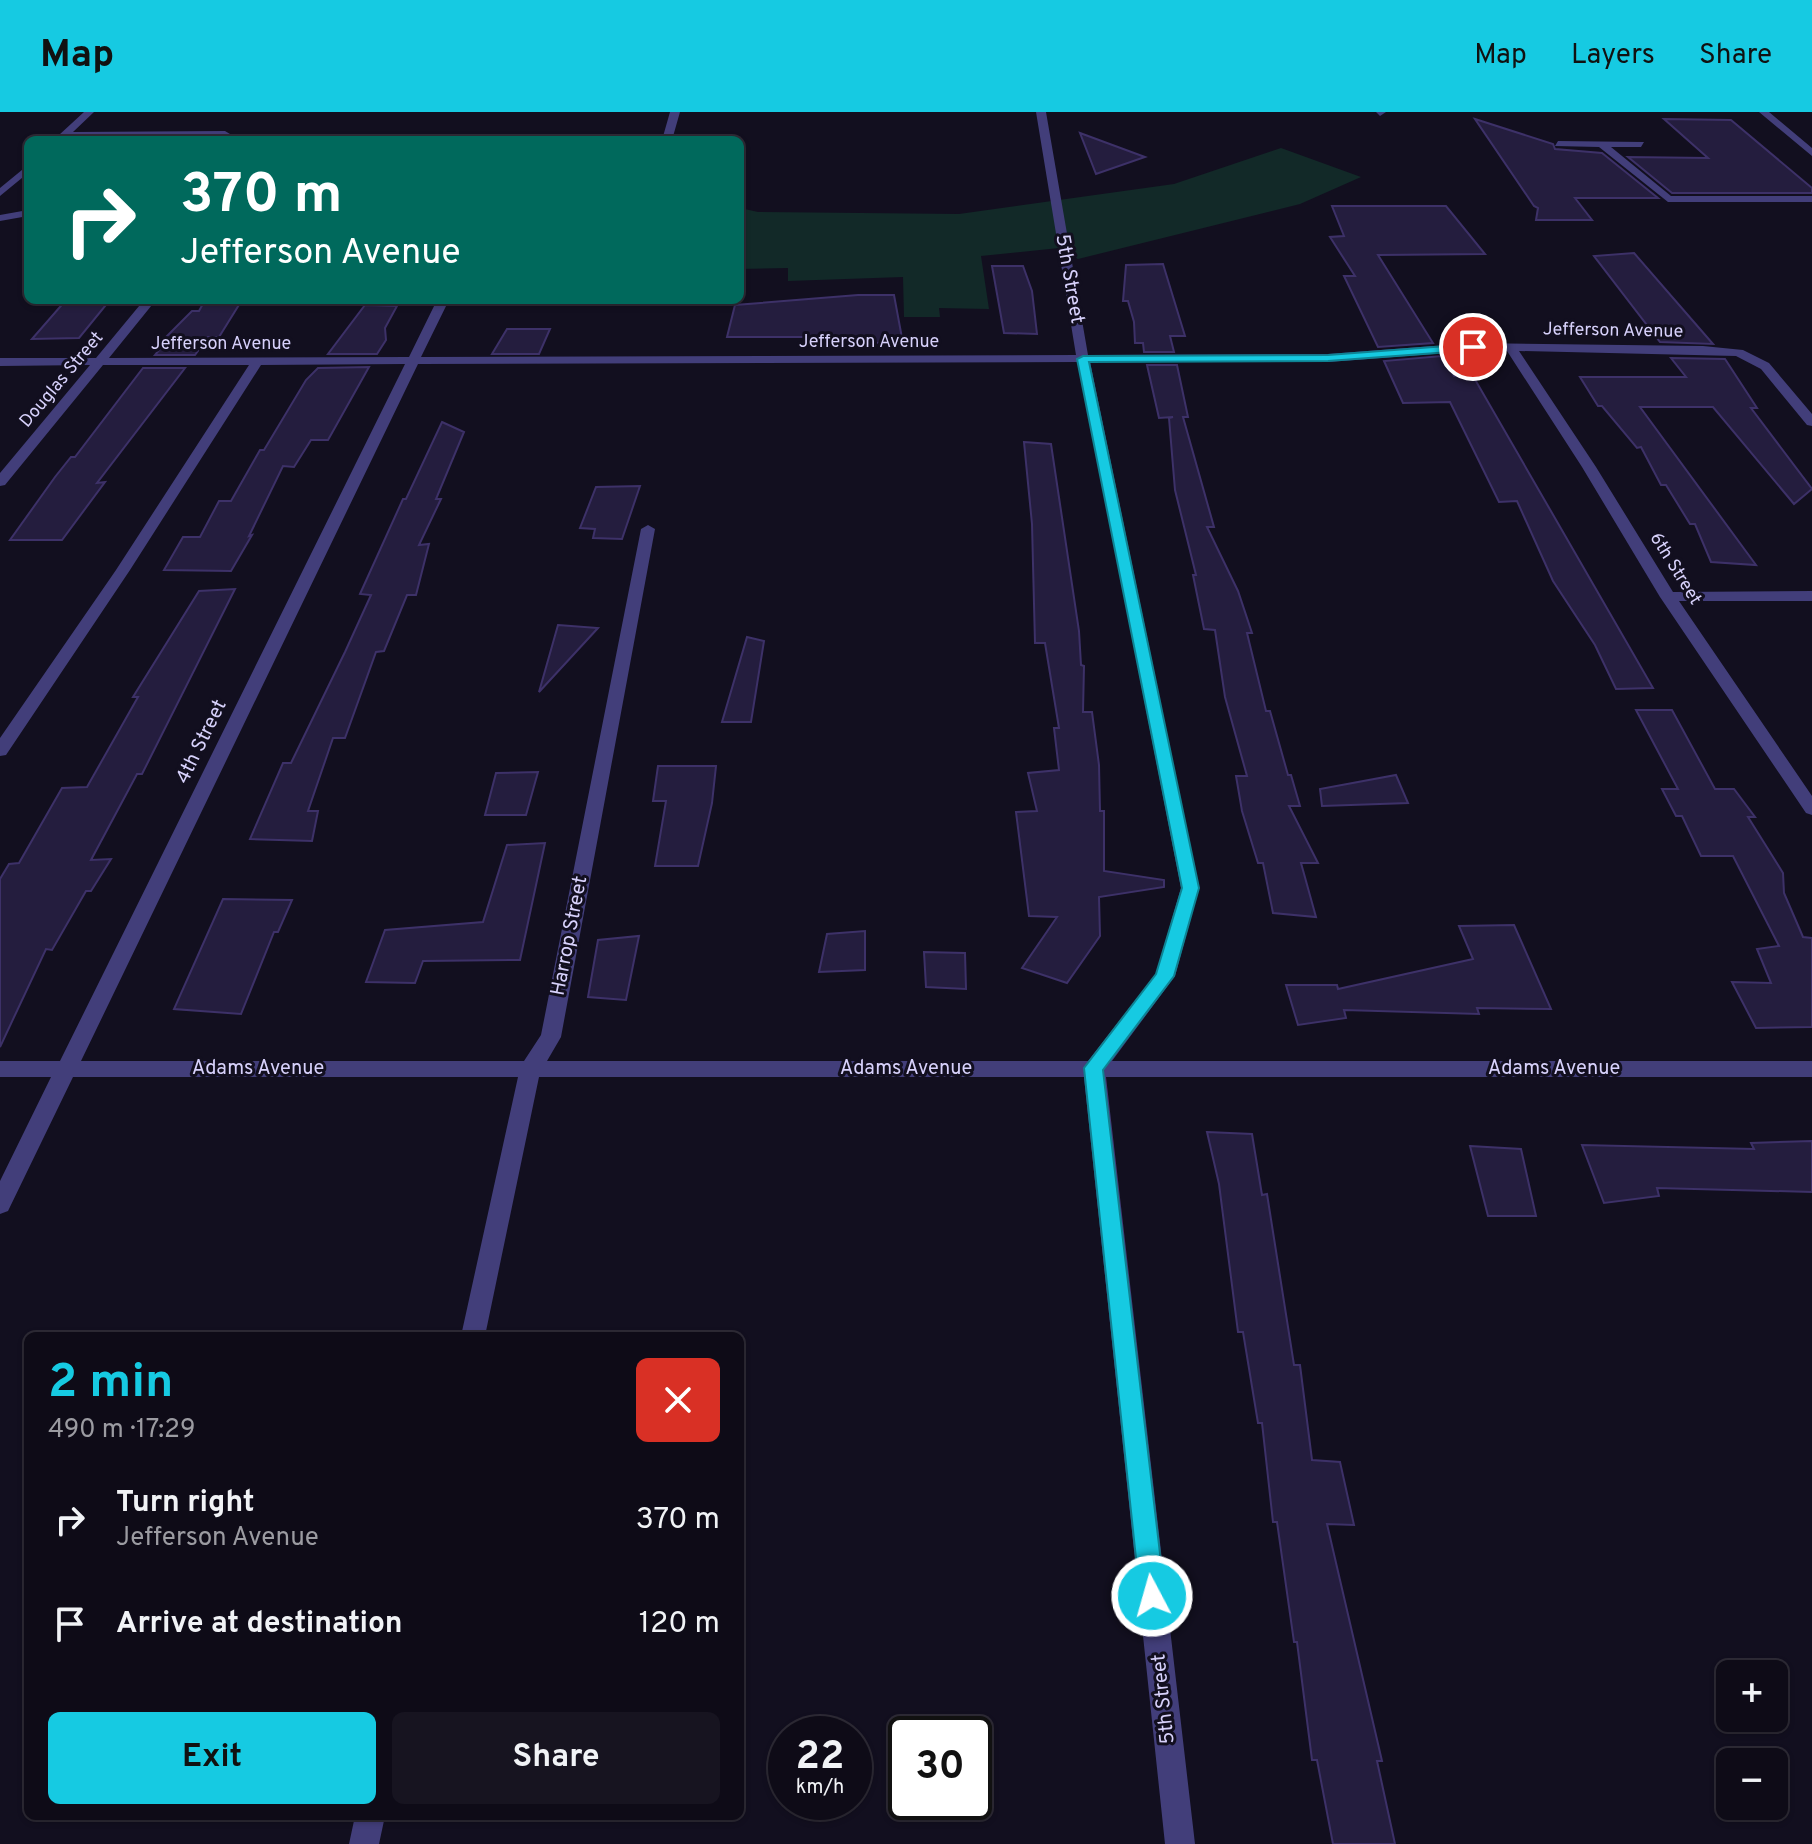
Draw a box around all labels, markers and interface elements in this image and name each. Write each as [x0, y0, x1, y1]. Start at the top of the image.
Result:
text: Map [40, 32, 114, 81]
text: Map [1474, 38, 1527, 74]
text: Layers [1571, 38, 1655, 74]
text: Share [1699, 38, 1772, 74]
text: 370 m [180, 162, 343, 232]
icon: right [48, 168, 152, 272]
text: Jefferson Avenue [180, 231, 461, 277]
street label: 5th Street [1048, 232, 1090, 326]
pin [1439, 313, 1507, 381]
street label: Jefferson Avenue [1543, 318, 1683, 344]
icon: arrive [1451, 325, 1495, 369]
street label: Douglas Street [15, 327, 109, 433]
street label: Jefferson Avenue [799, 331, 939, 354]
street label: Jefferson Avenue [151, 333, 291, 356]
street label: 6th Street [1644, 529, 1706, 609]
street label: 4th Street [170, 696, 234, 788]
street label: Harrop Street [546, 874, 594, 998]
street label: Adams Avenue [192, 1056, 324, 1082]
street label: Adams Avenue [840, 1056, 972, 1082]
street label: Adams Avenue [1488, 1056, 1620, 1082]
text: 2 min [48, 1354, 173, 1414]
button: close [636, 1358, 720, 1442]
text: 490 m · 17:29 [48, 1414, 196, 1447]
text: Turn right [116, 1485, 254, 1522]
icon: right [48, 1498, 92, 1542]
text: 370 m [636, 1502, 720, 1539]
text: Jefferson Avenue [116, 1522, 319, 1555]
position arrow [1110, 1554, 1194, 1638]
icon: arrive [48, 1602, 92, 1646]
text: Arrive at destination [116, 1606, 402, 1643]
text: 120 m [639, 1606, 720, 1643]
street label: 5th Street [1146, 1653, 1182, 1745]
map controls [1716, 1660, 1788, 1820]
button: + [1716, 1660, 1788, 1732]
button: Exit [48, 1712, 376, 1804]
button: Share [392, 1712, 720, 1804]
speed limit sign: 30 [888, 1716, 992, 1820]
text: 22 [796, 1733, 844, 1783]
button: − [1716, 1748, 1788, 1820]
text: km/h [796, 1775, 844, 1801]

